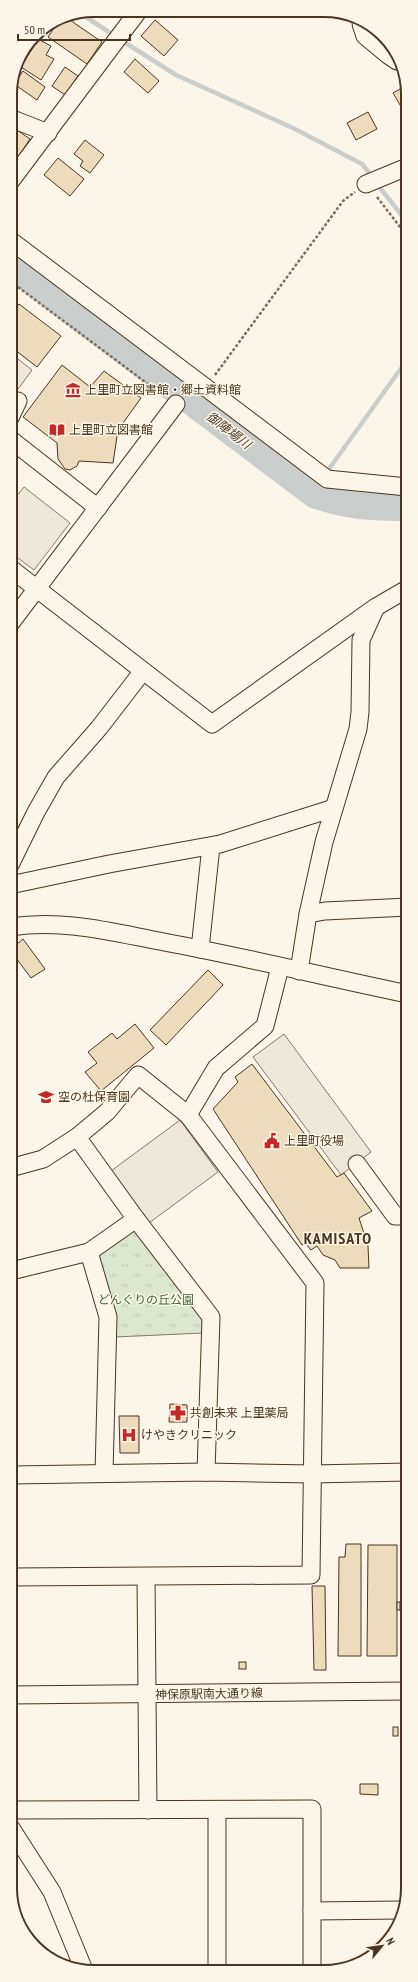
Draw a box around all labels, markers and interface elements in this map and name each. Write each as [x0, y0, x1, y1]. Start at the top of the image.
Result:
scale bar [18, 16, 130, 42]
text: 50 m [24, 22, 45, 37]
museum icon: 上里町立図書館・郷土資料館 [64, 381, 82, 399]
place label: 上里町立図書館・郷土資料館 [85, 382, 241, 397]
water label: 御陣場川 [203, 408, 256, 454]
library icon: 上里町立図書館 [48, 421, 66, 439]
place label: 上里町立図書館 [69, 422, 153, 437]
school or university icon: 空の杜保育園 [37, 1088, 55, 1106]
place label: 空の杜保育園 [58, 1089, 130, 1104]
public building icon: 上里町役場 [263, 1132, 281, 1150]
place label: 上里町役場 [284, 1133, 344, 1148]
district label: KAMISATO [304, 1228, 372, 1248]
park label: どんぐりの丘公園 [98, 1292, 194, 1307]
pharmacy icon: 共創未来 上里薬局 [169, 1404, 187, 1422]
place label: 共創未来 上里薬局 [190, 1405, 289, 1420]
hospital icon: けやきクリニック [120, 1426, 138, 1444]
place label: けやきクリニック [141, 1427, 237, 1442]
street label: 神保原駅南大通り線 [155, 1685, 263, 1702]
north arrow [362, 1926, 402, 1966]
text: N [383, 1935, 398, 1947]

